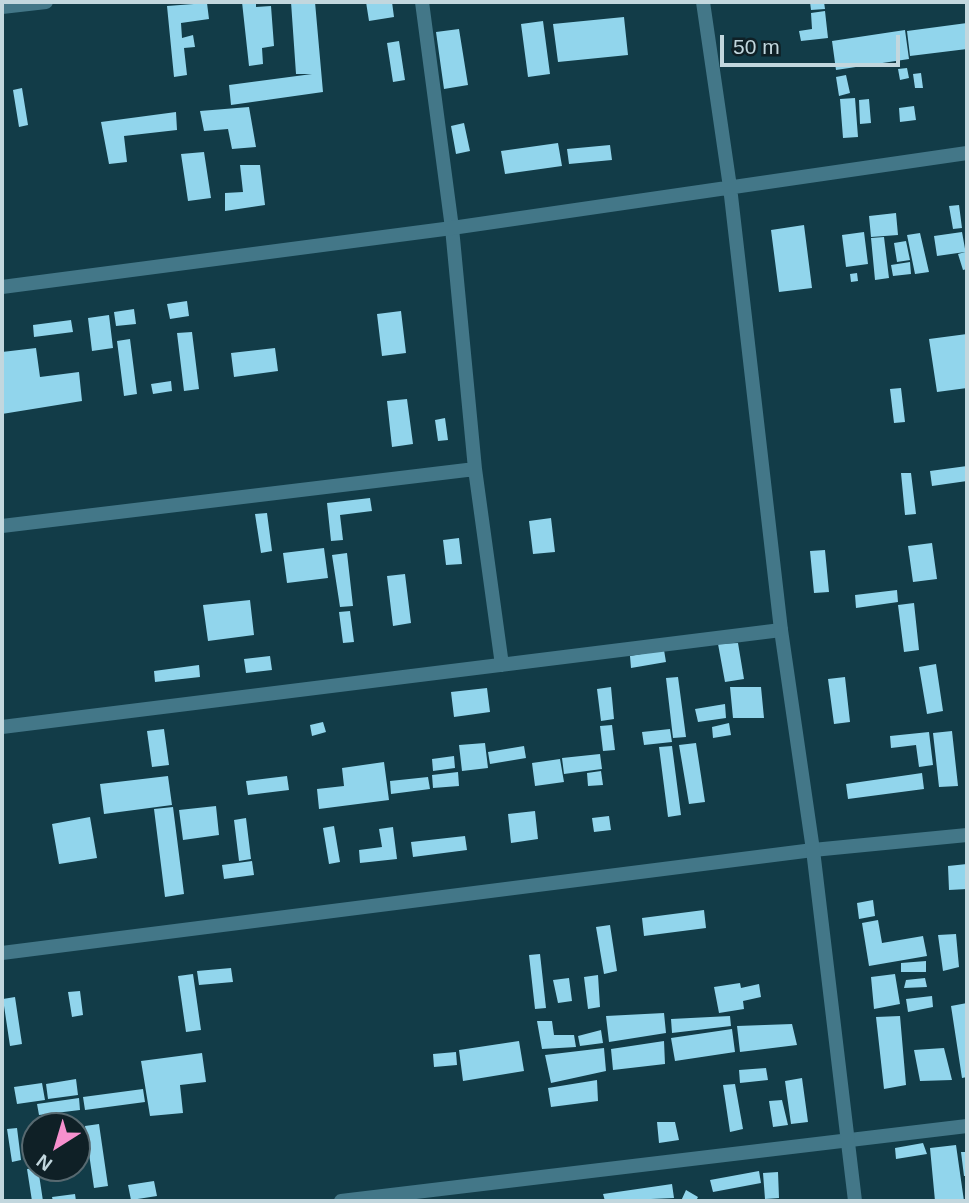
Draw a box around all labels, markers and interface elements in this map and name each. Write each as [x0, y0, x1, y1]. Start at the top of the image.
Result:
scale bar [724, 21, 904, 65]
text: 50 m [733, 35, 780, 58]
north arrow [21, 1112, 91, 1182]
text: N [32, 1150, 56, 1175]

